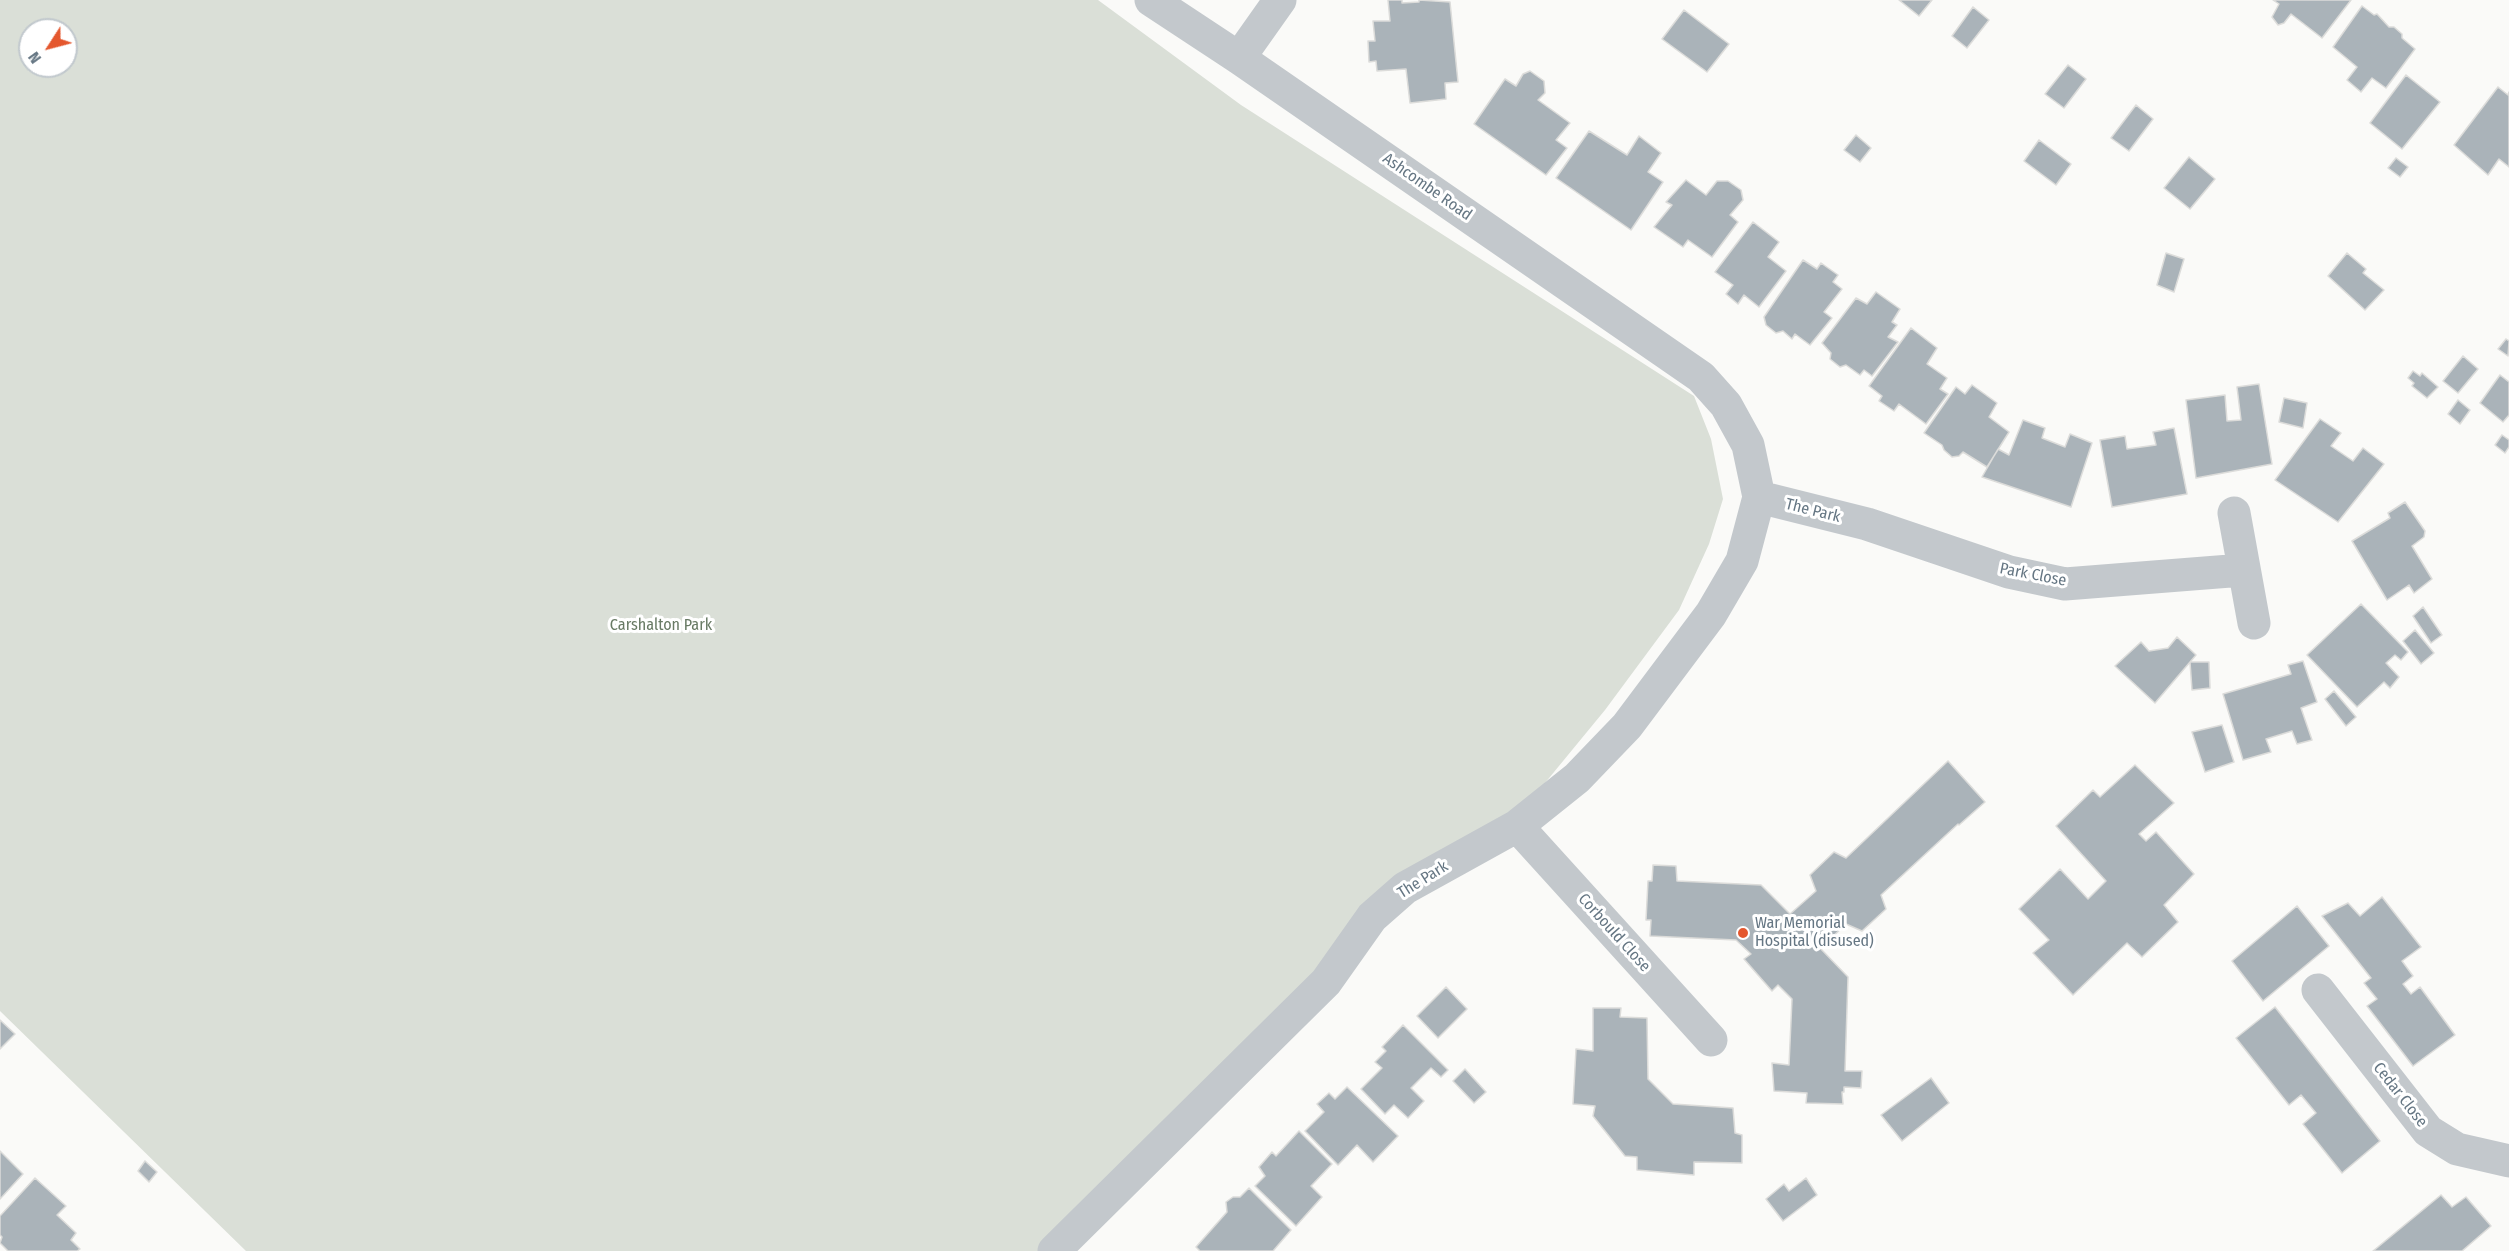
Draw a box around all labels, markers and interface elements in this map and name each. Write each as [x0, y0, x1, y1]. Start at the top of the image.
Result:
north arrow [18, 18, 78, 78]
text: N [24, 48, 45, 67]
street label: Ashcombe Road [1379, 149, 1475, 225]
street label: The Park [1784, 495, 1842, 527]
street label: Park Close [1998, 559, 2068, 591]
park label: Carshalton Park [610, 616, 712, 636]
street label: The Park [1394, 857, 1452, 903]
street label: Corbould Close [1574, 890, 1654, 976]
place label: War Memorial Hospital (disused) [1755, 914, 1874, 952]
marker: War Memorial Hospital (disused) [1736, 926, 1750, 940]
street label: Cedar Close [2369, 1059, 2431, 1131]

